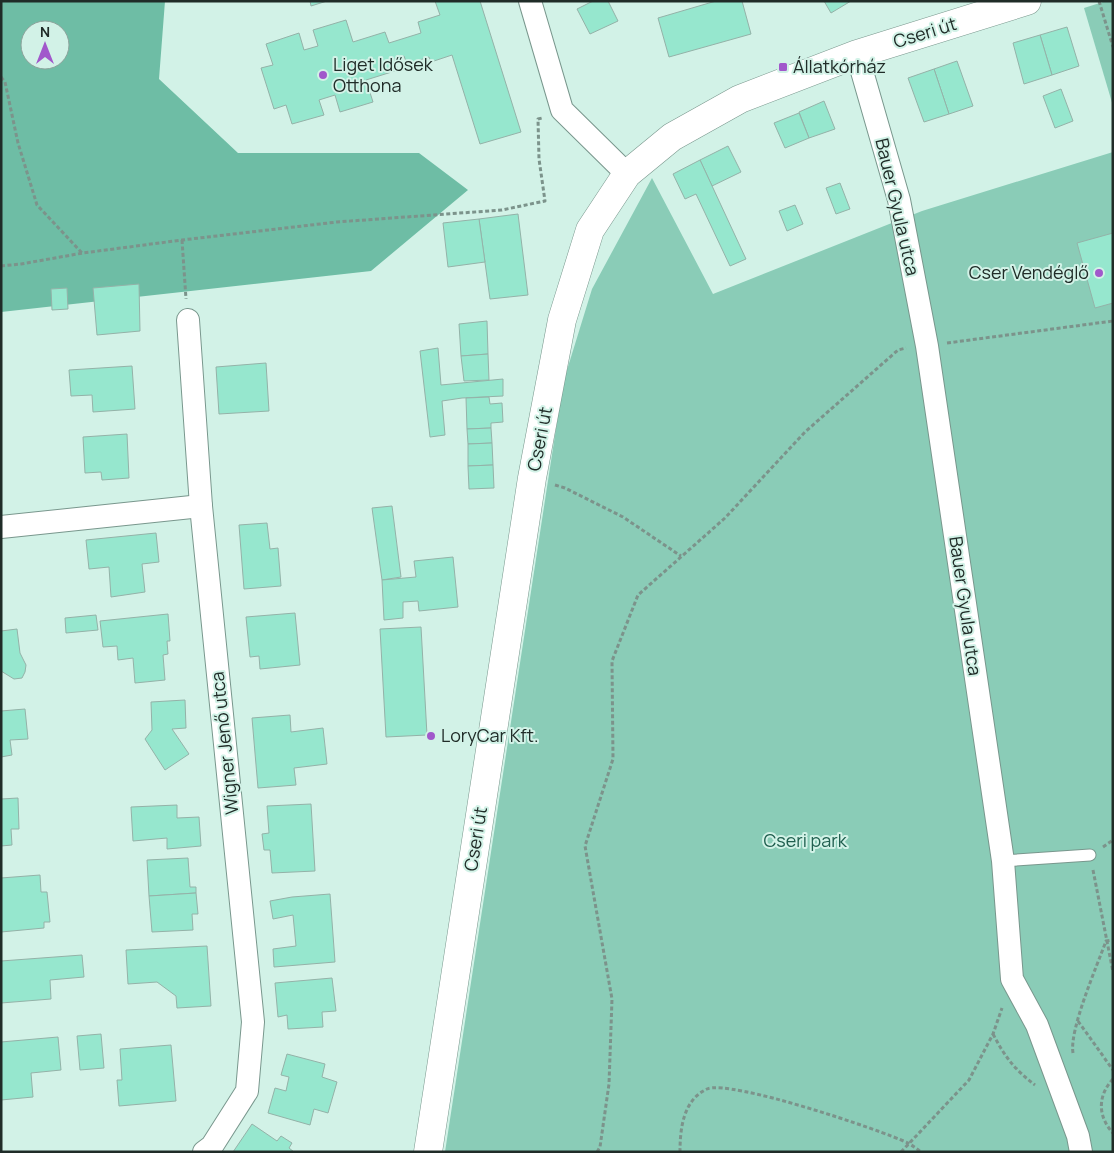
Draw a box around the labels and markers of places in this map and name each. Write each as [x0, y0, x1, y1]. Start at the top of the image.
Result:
place label: Liget Idősek Otthona [333, 52, 434, 97]
place label: Állatkórház [793, 54, 886, 78]
marker: Állatkórház [777, 61, 789, 73]
marker: Liget Idősek Otthona [317, 69, 329, 81]
place label: Cser Vendéglő [969, 260, 1089, 284]
marker: Cser Vendéglő [1093, 267, 1105, 279]
place label: LoryCar Kft. [441, 723, 539, 747]
marker: LoryCar Kft. [425, 730, 437, 742]

